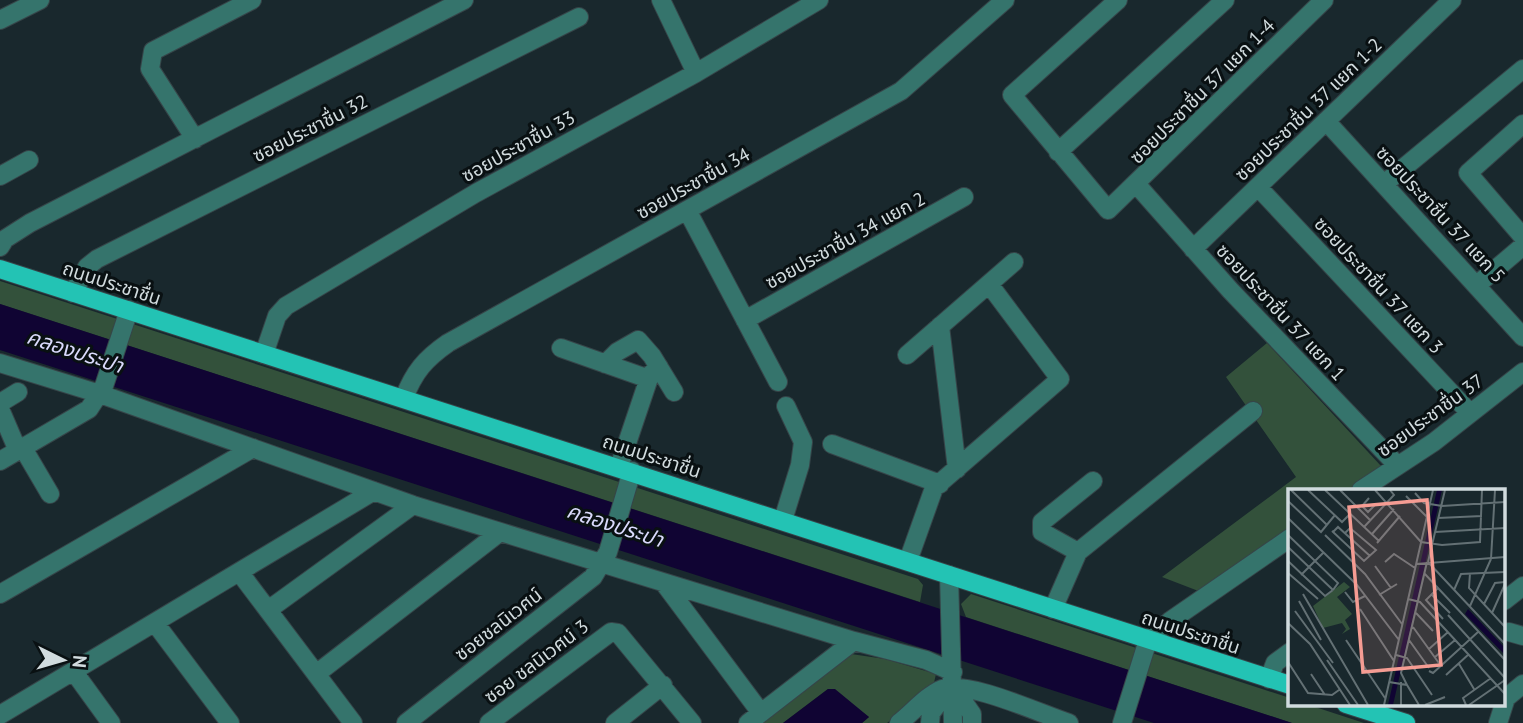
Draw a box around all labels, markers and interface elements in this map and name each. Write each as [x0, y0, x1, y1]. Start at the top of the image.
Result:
street label: ซอยประชาชื่น 37 แยก 1-4 [1124, 13, 1280, 169]
street label: ซอยประชาชื่น 37 แยก 1-2 [1229, 32, 1387, 186]
street label: ซอยประชาชื่น 32 [248, 88, 372, 167]
street label: ซอยประชาชื่น 33 [457, 104, 579, 187]
street label: ซอยประชาชื่น 37 แยก 5 [1371, 140, 1511, 287]
street label: ซอยประชาชื่น 34 [632, 141, 754, 224]
street label: ซอยประชาชื่น 34 แยก 2 [760, 185, 929, 294]
street label: ซอยประชาชื่น 37 แยก 3 [1309, 211, 1449, 358]
street label: ซอยประชาชื่น 37 แยก 1 [1211, 238, 1351, 385]
street label: ถนนประชาชื่น [60, 255, 165, 310]
water label: คลองประปา [24, 323, 128, 380]
street label: ซอยประชาชื่น 37 [1371, 367, 1488, 462]
street label: ถนนประชาชื่น [600, 428, 705, 483]
inset map [1288, 489, 1506, 706]
water label: คลองประปา [564, 497, 668, 554]
street label: ซอยชลนิเวศน์ [450, 583, 546, 665]
street label: ถนนประชาชื่น [1139, 604, 1244, 659]
street label: ซอย ชลนิเวศน์ 3 [479, 614, 593, 708]
north arrow [28, 625, 98, 695]
text: N [67, 654, 92, 669]

